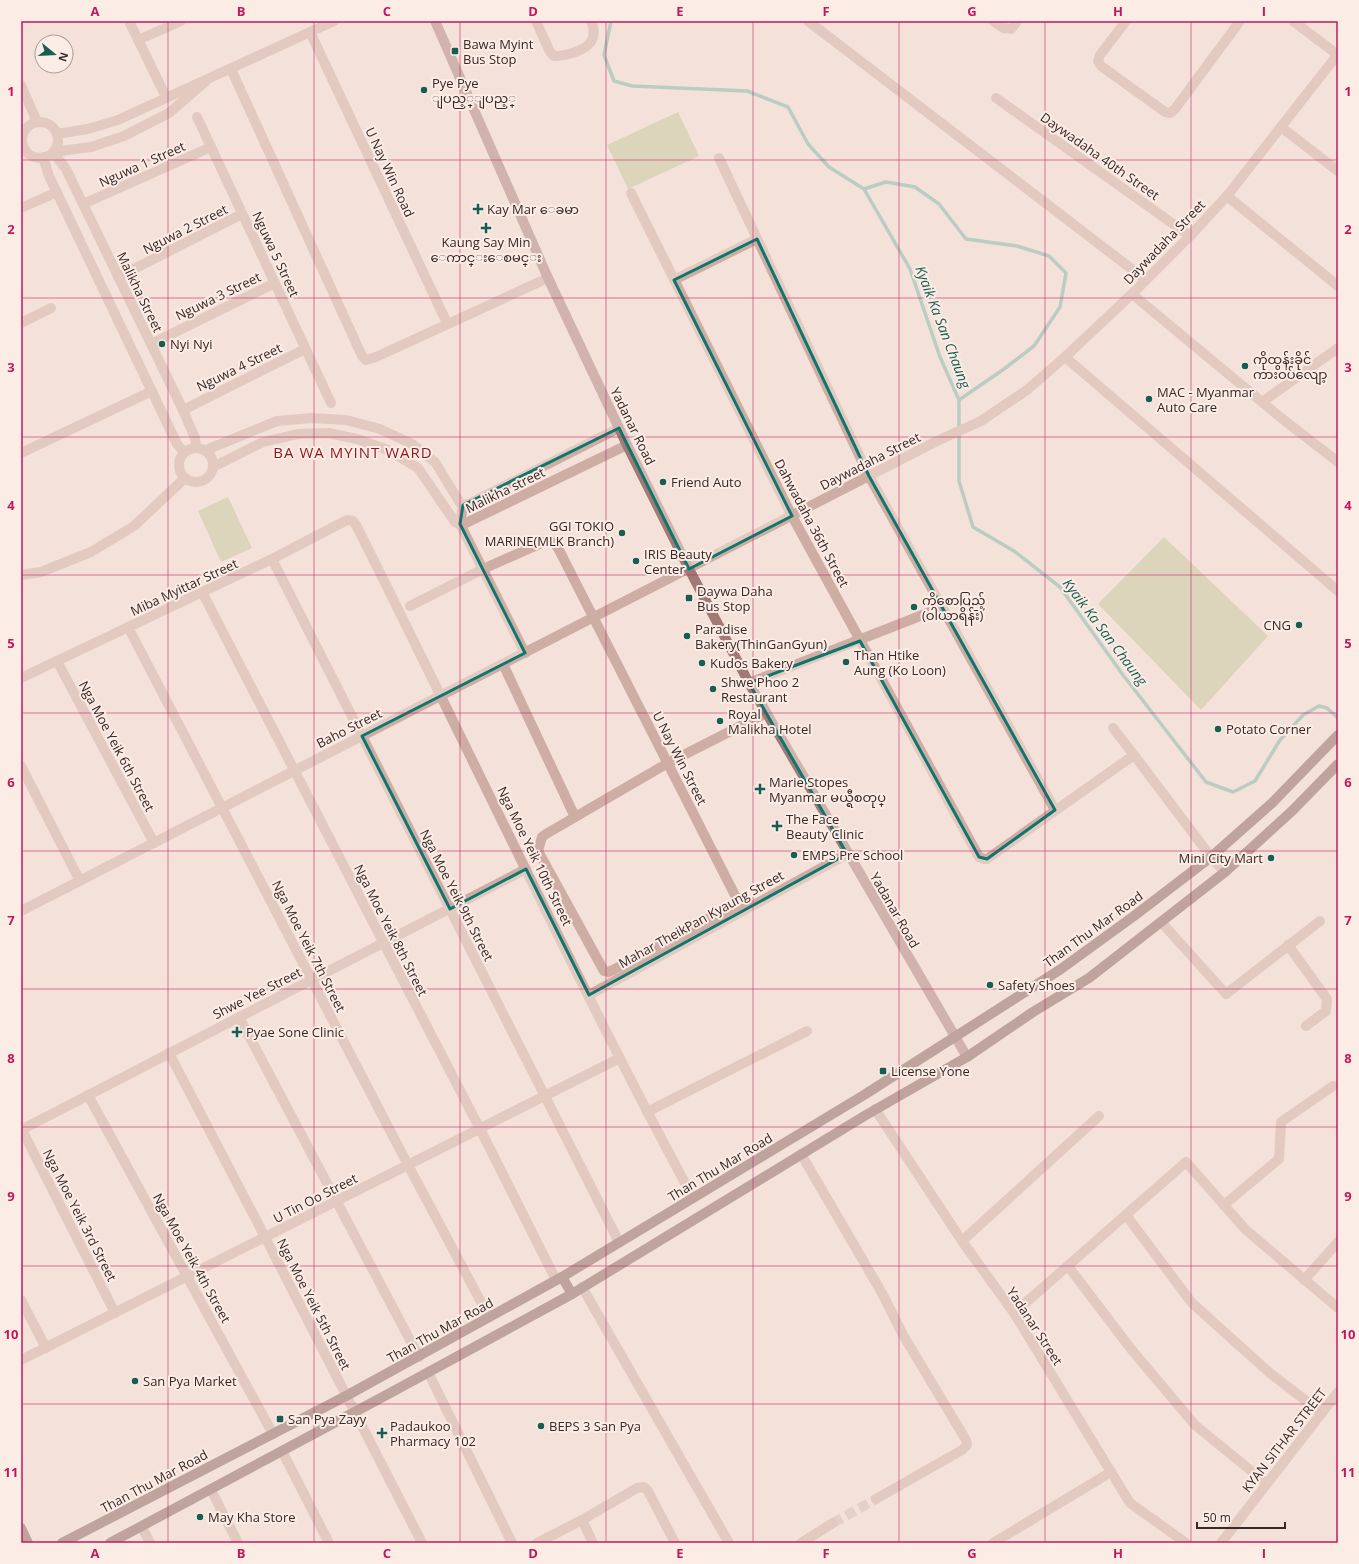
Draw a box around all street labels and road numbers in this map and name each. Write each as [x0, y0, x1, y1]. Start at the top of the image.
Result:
street label: Daywadaha 40th Street [1037, 108, 1163, 204]
street label: U Nay Win Road [361, 124, 419, 220]
street label: Nguwa 1 Street [96, 137, 188, 191]
street label: Daywadaha Street [1119, 196, 1209, 288]
street label: Nguwa 2 Street [140, 200, 231, 258]
street label: Nguwa 5 Street [248, 208, 304, 300]
street label: Malikha Street [113, 249, 167, 335]
street label: Nguwa 3 Street [172, 267, 264, 324]
street label: Nguwa 4 Street [193, 338, 285, 395]
street label: Yadanar Road [606, 384, 660, 468]
street label: Daywadaha Street [817, 428, 924, 494]
street label: Dahwadaha 36th Street [771, 456, 854, 591]
street label: Malikha street [462, 463, 548, 517]
street label: Miba Myittar Street [127, 554, 241, 620]
street label: Nga Moe Yeik 6th Street [75, 678, 159, 815]
street label: Baho Street [313, 704, 385, 752]
street label: U Nay Win Street [649, 708, 711, 808]
street label: Nga Moe Yeik 10th Street [493, 783, 577, 929]
street label: Nga Moe Yeik 9th Street [416, 826, 498, 964]
street label: Nga Moe Yeik 8th Street [350, 861, 432, 999]
street label: Mahar TheikPan Kyaung Street [615, 866, 787, 972]
street label: Yadanar Road [866, 869, 924, 951]
street label: Nga Moe Yeik 7th Street [268, 877, 350, 1015]
street label: Than Thu Mar Road [1040, 887, 1146, 971]
street label: Shwe Yee Street [210, 963, 305, 1023]
street label: Than Thu Mar Road [664, 1129, 776, 1205]
street label: Nga Moe Yeik 3rd Street [39, 1146, 121, 1284]
street label: U Tin Oo Street [270, 1169, 361, 1227]
street label: Nga Moe Yeik 4th Street [149, 1190, 235, 1326]
street label: Nga Moe Yeik 5th Street [273, 1235, 355, 1373]
street label: Yadanar Street [1003, 1283, 1067, 1369]
street label: Than Thu Mar Road [384, 1293, 496, 1367]
street label: KYAN SITHAR STREET [1238, 1384, 1331, 1496]
street label: Than Thu Mar Road [97, 1445, 211, 1517]

